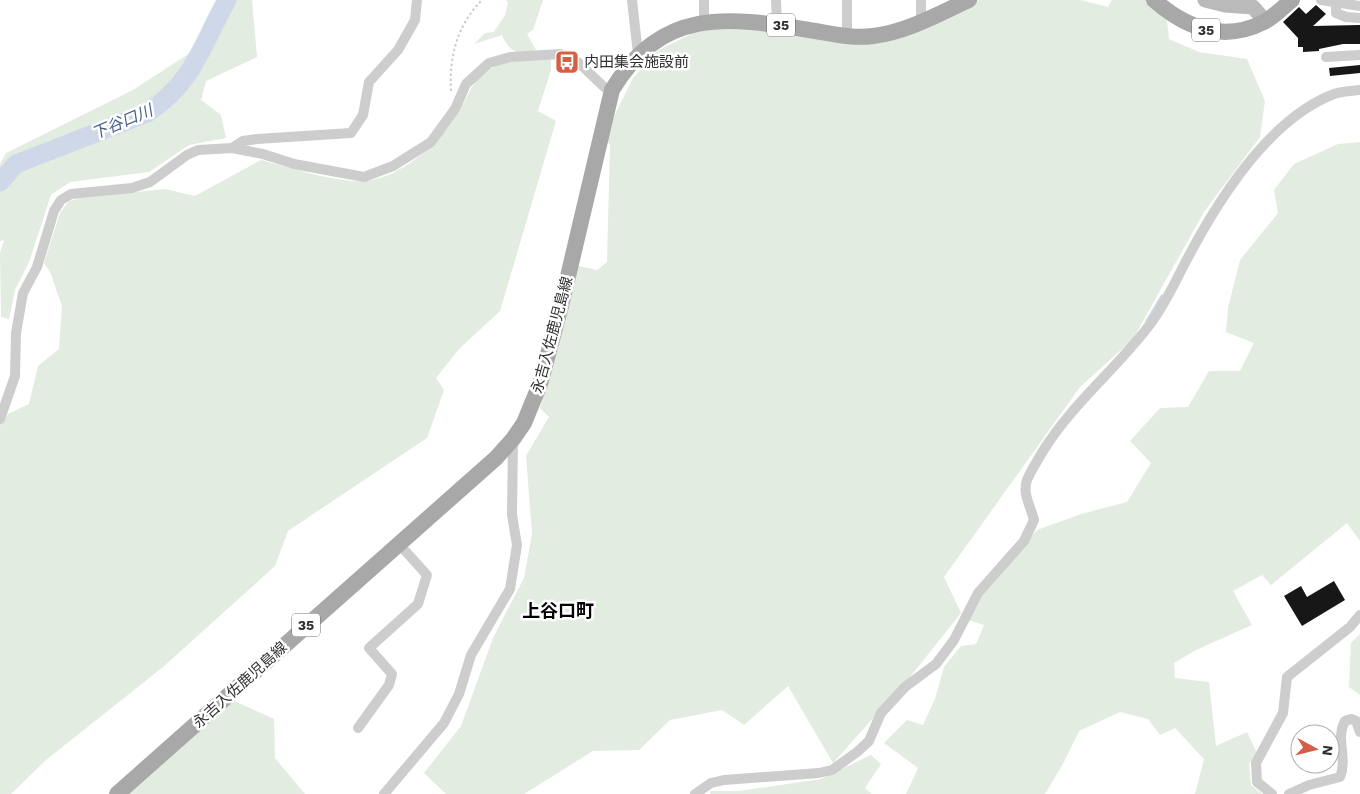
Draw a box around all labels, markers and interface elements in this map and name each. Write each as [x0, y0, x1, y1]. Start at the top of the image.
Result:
road number: 35 [767, 14, 795, 36]
road number: 35 [1192, 18, 1220, 42]
bus stop icon: 内田集会施設前 [554, 49, 580, 75]
place label: 内田集会施設前 [584, 53, 689, 71]
water label: 下谷口川 [89, 100, 157, 143]
street label: 永吉入佐鹿児島線 [528, 275, 576, 395]
district label: 上谷口町 [522, 600, 594, 621]
road number: 35 [292, 614, 320, 636]
street label: 永吉入佐鹿児島線 [189, 638, 291, 732]
north arrow [1290, 724, 1340, 774]
text: N [1319, 744, 1336, 757]

